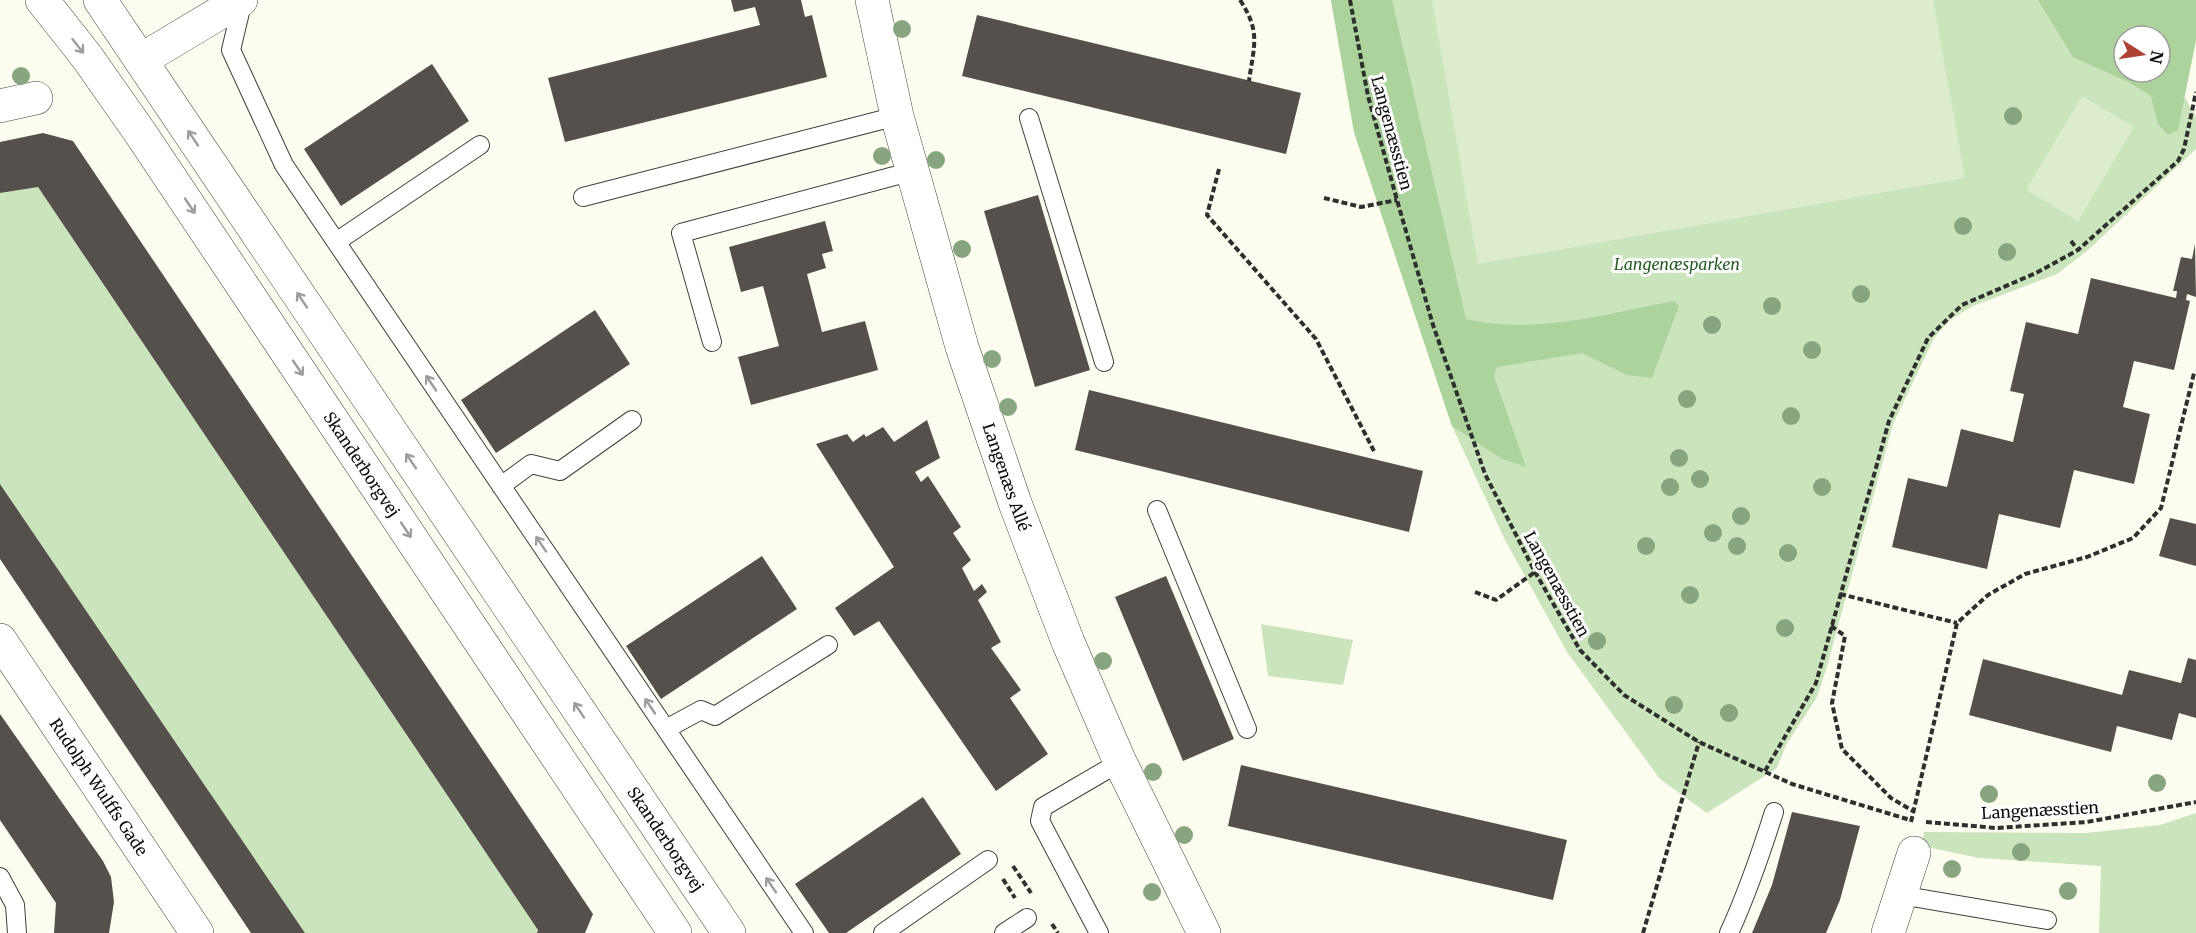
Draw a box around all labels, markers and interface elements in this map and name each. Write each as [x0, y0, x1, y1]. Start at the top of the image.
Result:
north arrow [2112, 24, 2172, 84]
one-way arrow [72, 38, 85, 54]
text: N [2146, 49, 2168, 66]
street label: Langenæsstien [1367, 74, 1417, 193]
one-way arrow [187, 129, 200, 146]
one-way arrow [184, 197, 196, 214]
park label: Langenæsparken [1614, 254, 1740, 274]
one-way arrow [296, 291, 309, 308]
one-way arrow [292, 360, 304, 376]
one-way arrow [425, 375, 437, 391]
street label: Skanderborgvej [319, 408, 404, 521]
street label: Langenæs Allé [979, 420, 1035, 534]
one-way arrow [405, 454, 417, 470]
one-way arrow [400, 522, 412, 538]
street label: Langenæsstien [1520, 528, 1594, 641]
one-way arrow [535, 536, 547, 553]
one-way arrow [644, 698, 656, 714]
one-way arrow [573, 703, 585, 719]
street label: Rudolph Wulffs Gade [45, 714, 152, 859]
street label: Skanderborgvej [623, 783, 708, 895]
street label: Langenæsstien [1981, 797, 2100, 823]
one-way arrow [765, 877, 777, 893]

